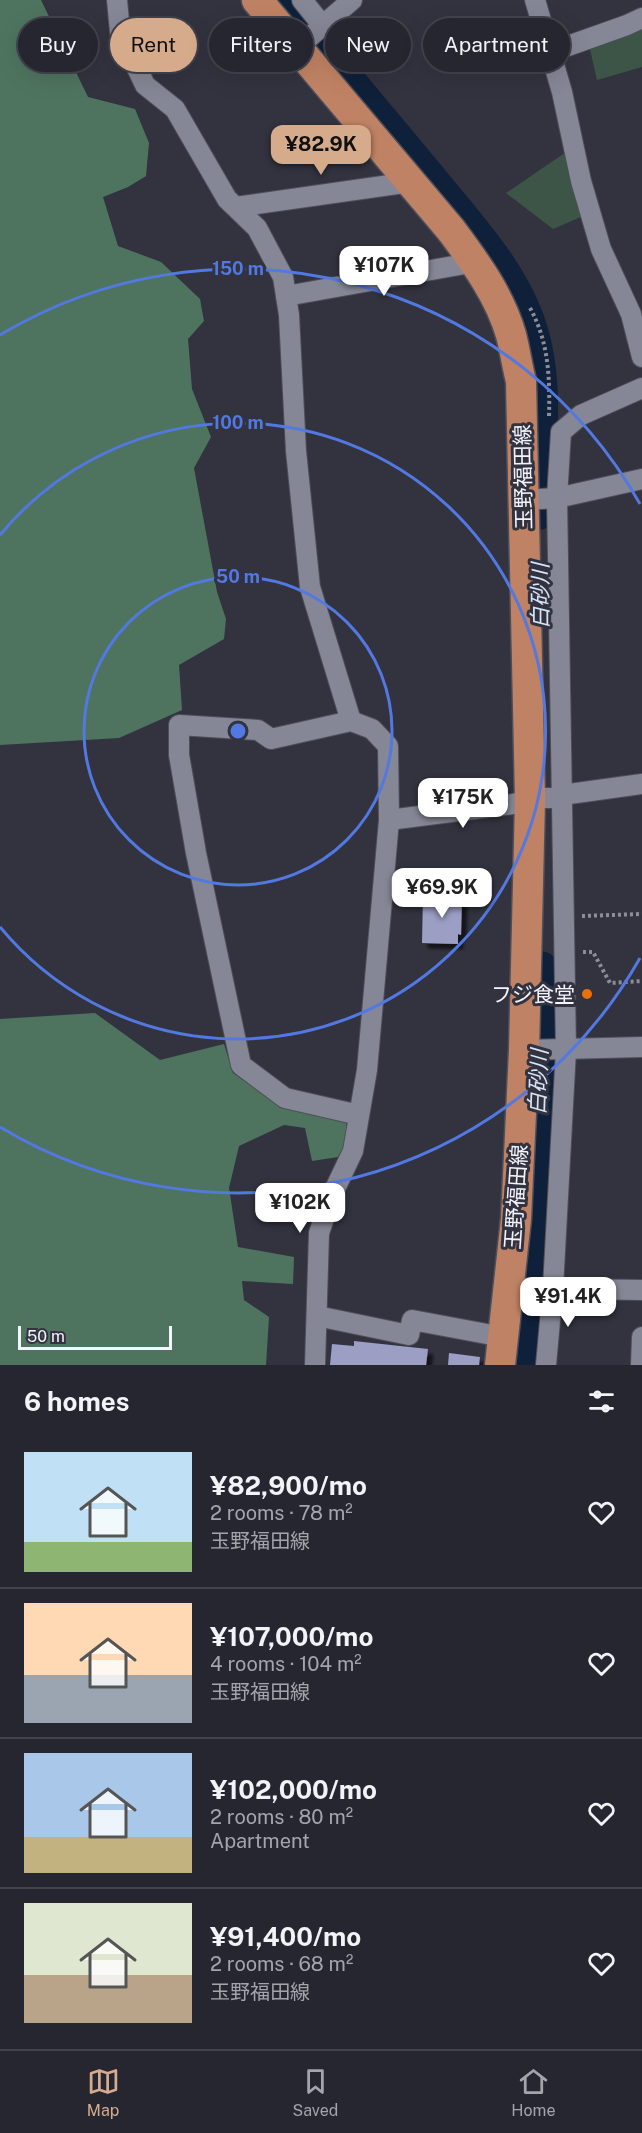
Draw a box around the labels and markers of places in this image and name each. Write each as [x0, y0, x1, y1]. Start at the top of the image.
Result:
pin: ¥82.9K [272, 125, 370, 176]
pin: ¥107K [342, 246, 426, 297]
centre of rings [228, 721, 248, 741]
pin: ¥175K [421, 778, 505, 829]
pin: ¥69.9K [393, 868, 491, 919]
place label: フジ食堂 [491, 982, 575, 1007]
marker: フジ食堂 [580, 987, 594, 1001]
pin: ¥102K [258, 1183, 342, 1234]
pin: ¥91.4K [519, 1277, 617, 1328]

